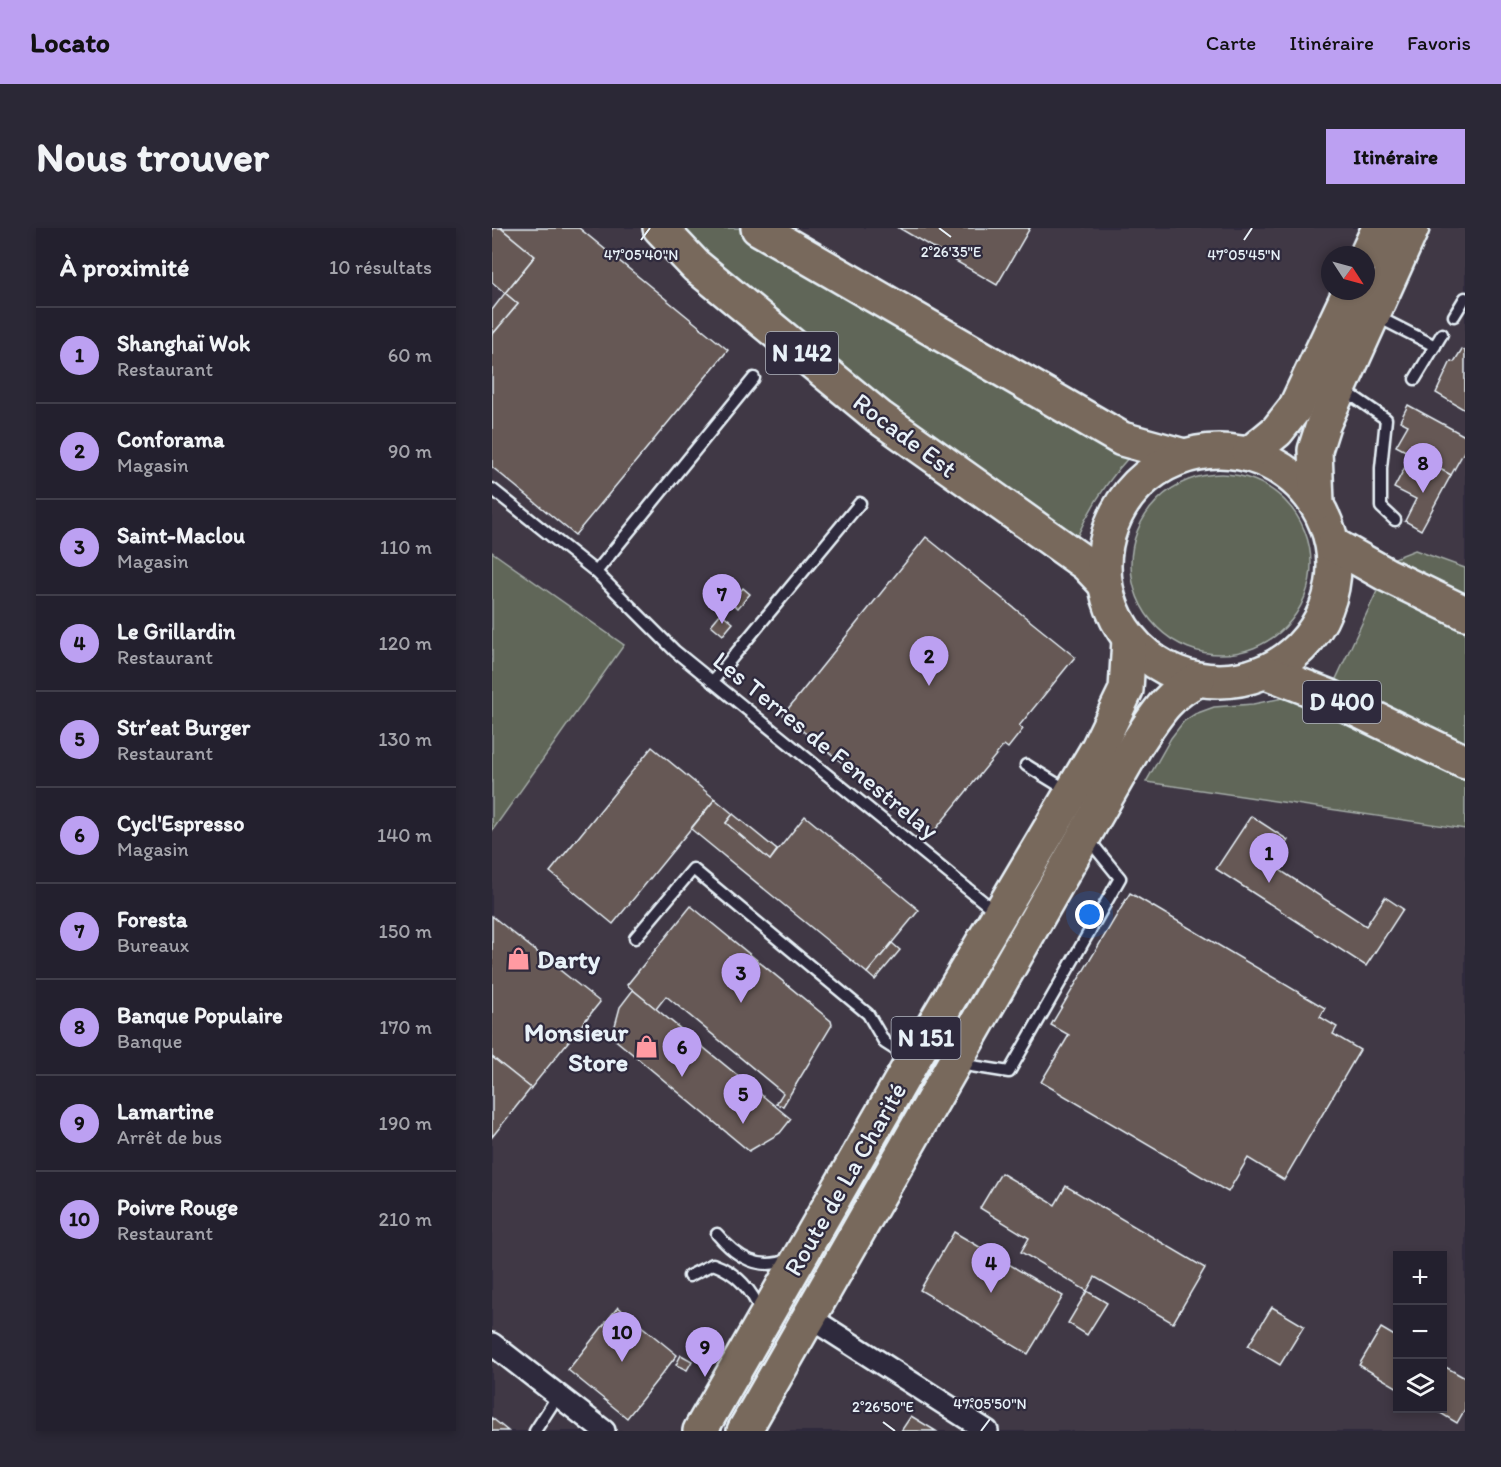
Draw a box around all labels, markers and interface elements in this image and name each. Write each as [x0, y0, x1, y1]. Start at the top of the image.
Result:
text: Locato [30, 25, 110, 59]
text: Carte [1206, 30, 1256, 55]
text: Itinéraire [1289, 30, 1374, 55]
text: Favoris [1407, 30, 1471, 55]
button: Itinéraire [1326, 129, 1465, 184]
text: Nous trouver [36, 131, 269, 182]
text: 2°26'35"E [921, 243, 981, 261]
text: 47°05'40"N [604, 246, 678, 264]
text: 47°05'45"N [1207, 246, 1281, 264]
north arrow [1321, 246, 1375, 300]
text: À proximité [60, 251, 189, 283]
text: 10 résultats [329, 255, 432, 279]
text: Shanghaï Wok [117, 330, 250, 357]
road number: N 142 [766, 332, 838, 374]
text: 1 [75, 343, 84, 367]
text: 60 m [388, 343, 432, 367]
text: Restaurant [117, 357, 213, 381]
street label: Rocade Est [847, 386, 964, 485]
text: Conforama [117, 426, 224, 453]
text: 2 [74, 439, 85, 463]
text: 90 m [388, 439, 432, 463]
pin: 8 [1404, 444, 1442, 493]
text: Magasin [117, 453, 189, 477]
text: Saint-Maclou [117, 522, 245, 549]
text: 3 [74, 535, 85, 559]
text: 110 m [380, 535, 432, 559]
text: Magasin [117, 549, 189, 573]
pin: 7 [702, 574, 742, 624]
text: Le Grillardin [117, 618, 236, 645]
text: 4 [73, 631, 86, 655]
text: 120 m [379, 631, 432, 655]
pin: 2 [910, 636, 948, 686]
street label: Les Terres de Fenestrelay [707, 644, 945, 846]
text: Restaurant [117, 645, 213, 669]
road number: D 400 [1303, 681, 1381, 723]
text: Str’eat Burger [117, 714, 250, 741]
text: 5 [74, 727, 85, 751]
text: 130 m [378, 727, 432, 751]
text: Restaurant [117, 741, 213, 765]
text: Cycl'Espresso [117, 810, 244, 837]
text: 6 [74, 823, 85, 847]
text: 140 m [377, 823, 432, 847]
pin: 1 [1250, 834, 1288, 883]
text: Magasin [117, 837, 189, 861]
your location [1075, 900, 1104, 929]
text: Foresta [117, 906, 188, 933]
text: 7 [75, 919, 84, 943]
text: 150 m [379, 919, 432, 943]
text: Bureaux [117, 933, 189, 957]
place label: Darty [537, 943, 601, 975]
shop icon: Darty [506, 946, 532, 972]
pin: 3 [722, 954, 760, 1003]
text: Banque Populaire [117, 1002, 283, 1029]
text: 8 [74, 1015, 85, 1039]
text: 170 m [379, 1015, 432, 1039]
place label: Monsieur Store [524, 1016, 629, 1078]
road number: N 151 [892, 1017, 960, 1059]
pin: 6 [662, 1028, 702, 1077]
text: Banque [117, 1029, 182, 1053]
shop icon: Monsieur Store [633, 1034, 659, 1060]
pin: 5 [724, 1074, 762, 1124]
street label: Route de La Charité [777, 1077, 913, 1281]
text: Lamartine [117, 1098, 214, 1125]
text: 9 [74, 1111, 85, 1135]
text: 190 m [379, 1111, 432, 1135]
text: Arrêt de bus [117, 1125, 222, 1149]
text: Poivre Rouge [117, 1194, 238, 1221]
text: 10 [69, 1207, 90, 1231]
text: 210 m [379, 1207, 432, 1231]
text: Restaurant [117, 1221, 213, 1245]
pin: 4 [972, 1244, 1010, 1293]
map controls [1393, 1251, 1447, 1413]
button: + [1393, 1251, 1447, 1305]
button: − [1393, 1305, 1447, 1359]
pin: 10 [602, 1312, 642, 1362]
pin: 9 [686, 1328, 724, 1377]
button: layers [1393, 1359, 1447, 1413]
text: 47°05'50"N [953, 1395, 1027, 1413]
text: 2°26'50"E [852, 1398, 914, 1416]

